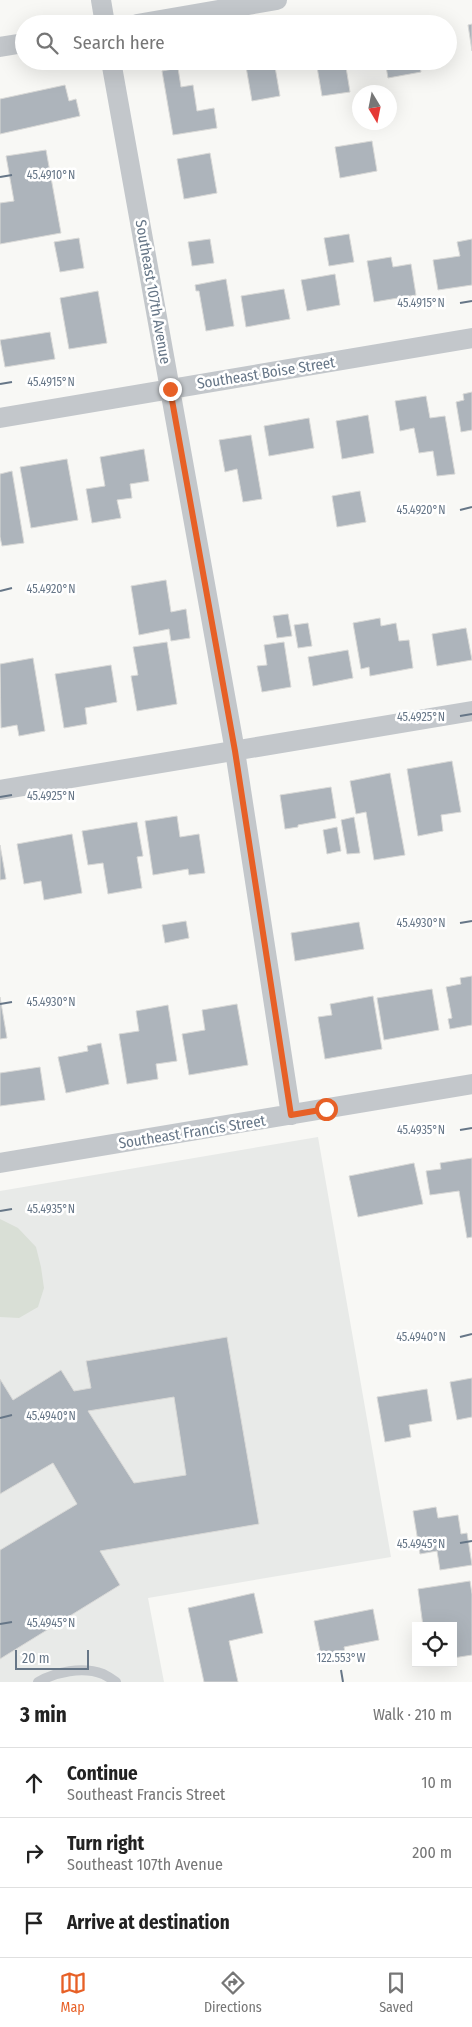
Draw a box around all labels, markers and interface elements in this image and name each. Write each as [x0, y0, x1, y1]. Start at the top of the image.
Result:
search box [15, 15, 457, 70]
icon: search [33, 29, 61, 57]
text: Search here [73, 31, 165, 54]
north arrow [352, 85, 397, 130]
text: 45.4910°N [27, 168, 75, 182]
street label: Southeast 107th Avenue [131, 218, 175, 366]
text: 45.4915°N [397, 296, 445, 310]
street label: Southeast Boise Street [196, 353, 336, 393]
text: 45.4915°N [27, 375, 75, 389]
route end [159, 378, 182, 401]
text: 45.4920°N [396, 503, 446, 517]
text: 45.4920°N [26, 582, 76, 596]
text: 45.4925°N [397, 710, 445, 724]
text: 45.4925°N [27, 789, 75, 803]
text: 45.4930°N [396, 916, 446, 930]
text: 45.4930°N [26, 995, 76, 1009]
route start [315, 1098, 338, 1121]
street label: Southeast Francis Street [117, 1111, 267, 1152]
text: 45.4935°N [397, 1123, 445, 1137]
text: 45.4935°N [27, 1202, 75, 1216]
text: 45.4940°N [396, 1330, 446, 1344]
text: 45.4940°N [26, 1409, 76, 1423]
text: 45.4945°N [397, 1537, 445, 1551]
text: 45.4945°N [27, 1616, 75, 1630]
map controls [412, 1622, 457, 1667]
button: locate [412, 1622, 457, 1667]
scale bar [15, 1647, 89, 1670]
text: 20 m [22, 1650, 50, 1667]
text: 122.553°W [317, 1651, 365, 1665]
text: 3 min [20, 1702, 67, 1728]
text: Walk · 210 m [373, 1705, 452, 1724]
text: Continue [67, 1762, 138, 1785]
icon: ahead [20, 1769, 48, 1797]
text: 10 m [421, 1773, 452, 1792]
text: Southeast Francis Street [67, 1785, 225, 1804]
text: Turn right [67, 1832, 144, 1855]
icon: right [20, 1839, 48, 1867]
text: 200 m [412, 1843, 452, 1862]
text: Southeast 107th Avenue [67, 1855, 223, 1874]
icon: arrive [20, 1909, 48, 1937]
text: Arrive at destination [67, 1911, 230, 1934]
tab: Map [59, 1969, 87, 2016]
tab: Directions [204, 1969, 262, 2016]
tab: Saved [379, 1969, 413, 2016]

